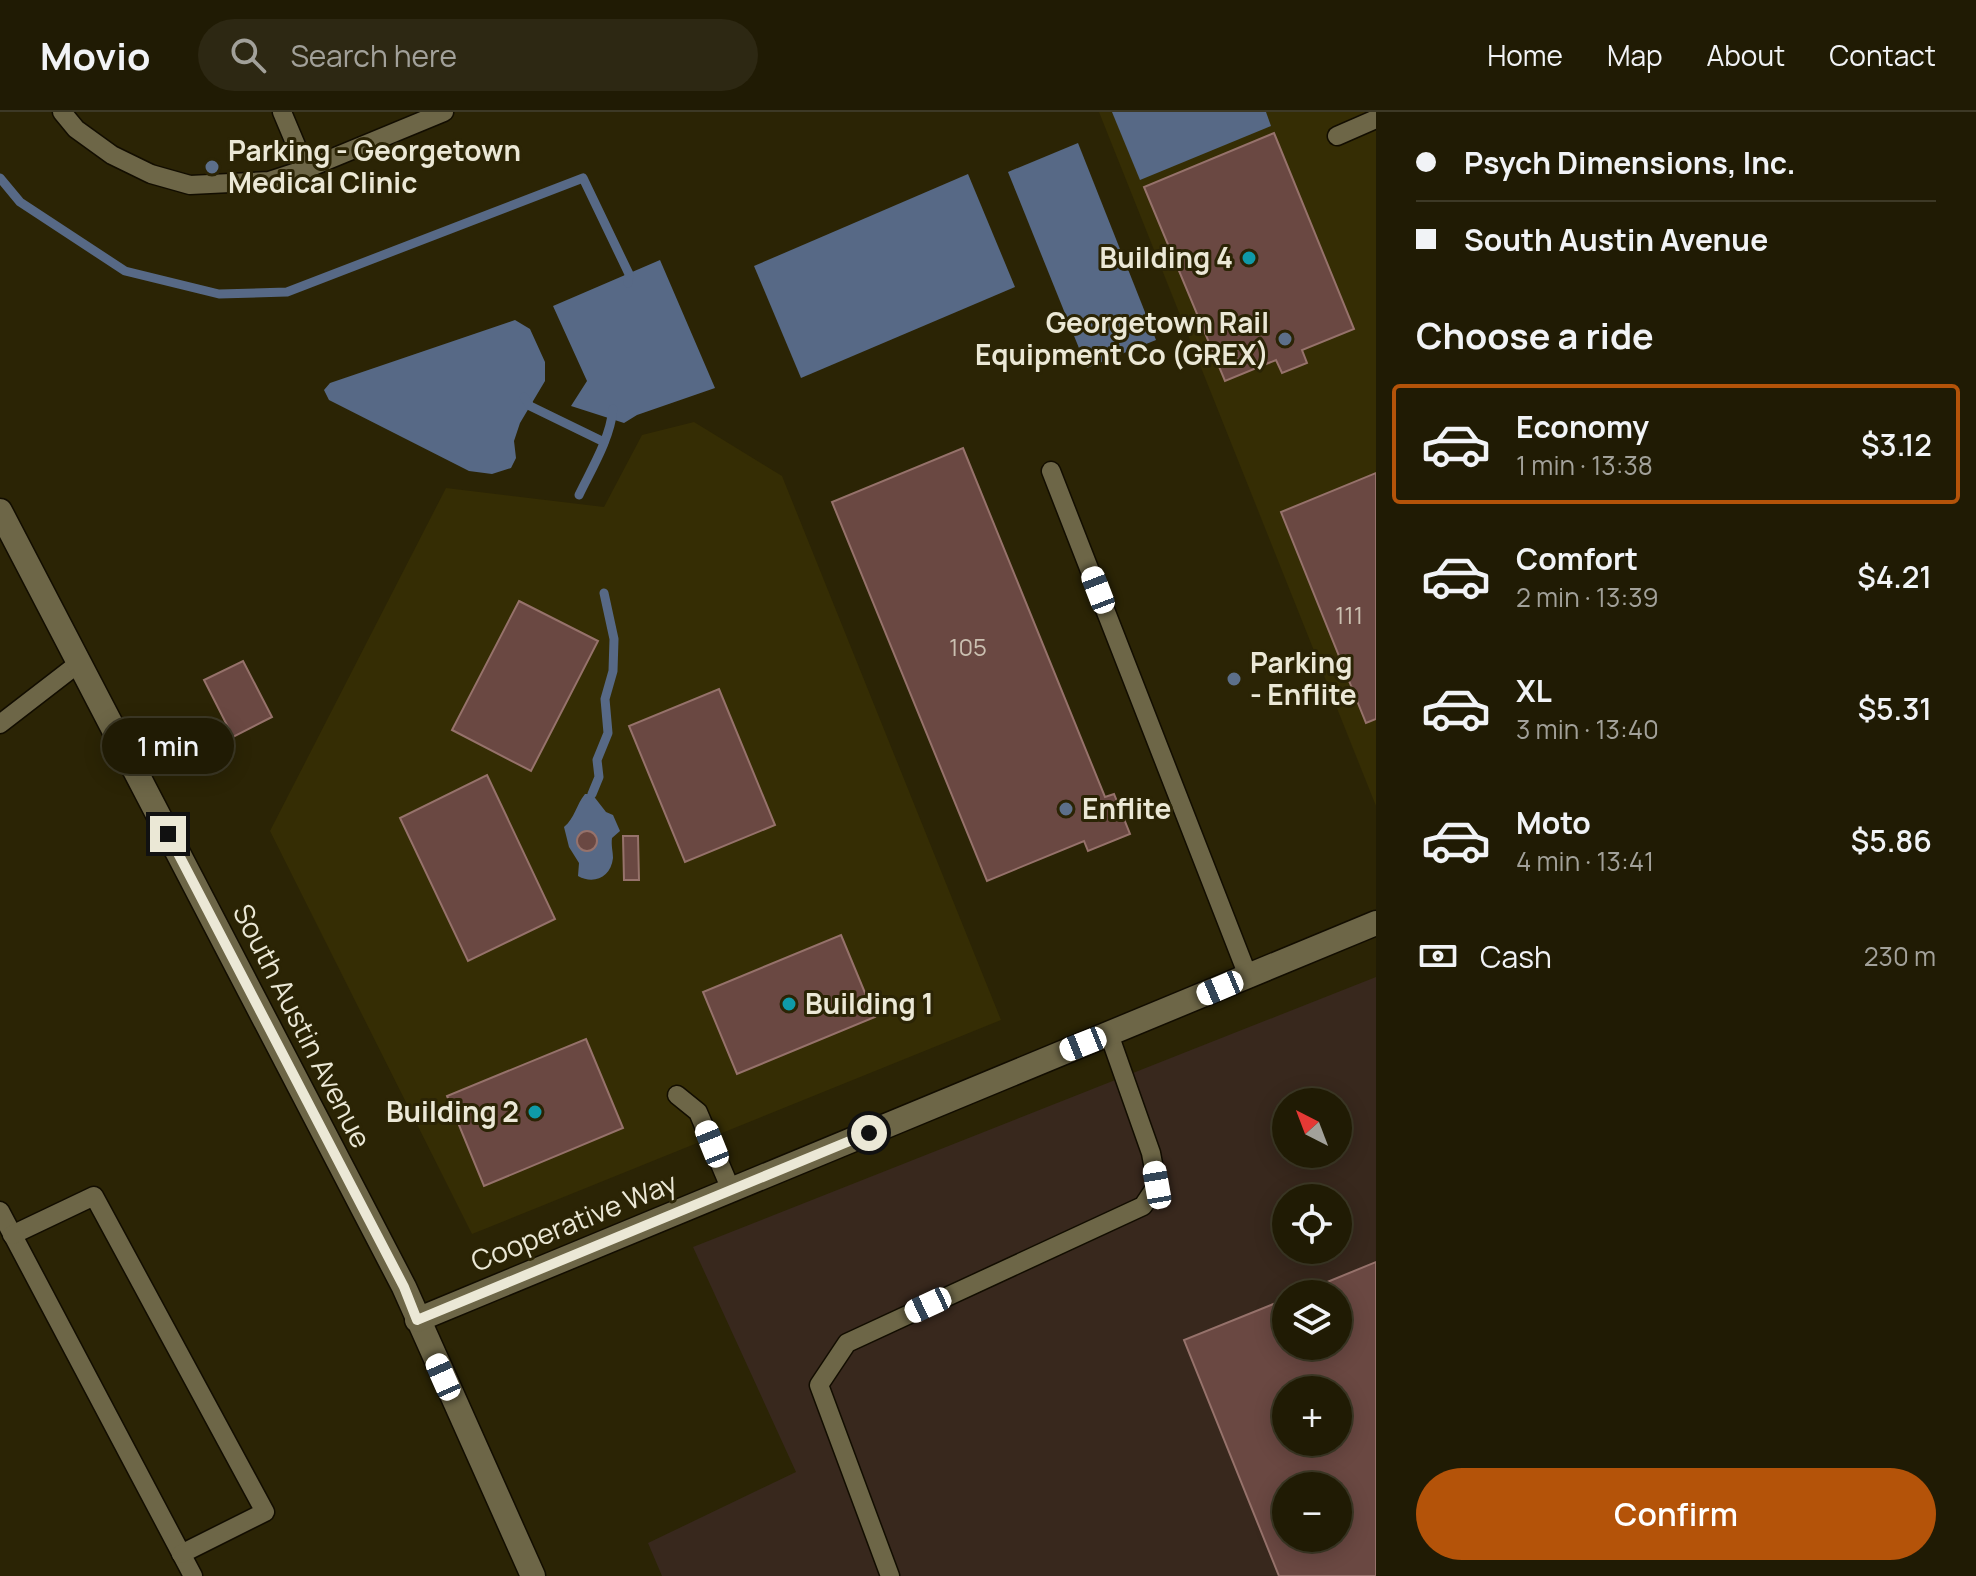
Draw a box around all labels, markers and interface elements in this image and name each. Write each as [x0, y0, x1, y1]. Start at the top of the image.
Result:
search box [198, 19, 758, 91]
text: Movio [40, 29, 150, 81]
icon: search [226, 33, 270, 77]
text: Search here [290, 35, 457, 76]
text: Home [1487, 36, 1563, 74]
text: Map [1607, 36, 1663, 74]
text: About [1707, 36, 1785, 74]
text: Contact [1829, 36, 1936, 74]
place label: Parking - Georgetown Medical Clinic [228, 131, 521, 201]
text: Psych Dimensions, Inc. [1464, 142, 1796, 183]
marker: Parking - Georgetown Medical Clinic [203, 158, 221, 176]
text: South Austin Avenue [1464, 219, 1768, 260]
place label: Building 4 [1100, 238, 1233, 276]
marker: Building 4 [1240, 249, 1258, 267]
place label: Georgetown Rail Equipment Co (GREX) [975, 303, 1269, 373]
text: Choose a ride [1416, 311, 1654, 360]
marker: Georgetown Rail Equipment Co (GREX) [1276, 330, 1294, 348]
text: Economy [1516, 406, 1649, 447]
icon: car [1420, 408, 1492, 480]
text: $3.12 [1861, 424, 1932, 465]
text: 1 min · 13:38 [1516, 447, 1653, 483]
text: Comfort [1516, 538, 1638, 579]
icon: car [1420, 540, 1492, 612]
text: $4.21 [1857, 556, 1932, 597]
car [1078, 563, 1118, 617]
text: 2 min · 13:39 [1516, 579, 1659, 615]
house number: 111 [1335, 598, 1363, 631]
house number: 105 [949, 630, 987, 663]
place label: Parking - Enflite [1250, 643, 1357, 713]
marker: Parking - Enflite [1225, 670, 1243, 688]
text: XL [1516, 670, 1552, 711]
icon: car [1420, 672, 1492, 744]
text: $5.31 [1858, 688, 1932, 729]
text: 3 min · 13:40 [1516, 711, 1659, 747]
callout: 1 min [102, 718, 234, 774]
text: 1 min [137, 728, 199, 764]
place label: Enflite [1082, 789, 1171, 827]
marker: Enflite [1057, 800, 1075, 818]
text: Moto [1516, 802, 1591, 843]
icon: car [1420, 804, 1492, 876]
route end [150, 816, 186, 852]
text: $5.86 [1851, 820, 1932, 861]
text: 4 min · 13:41 [1516, 843, 1654, 879]
street label: South Austin Avenue [225, 897, 381, 1154]
icon: cash [1416, 934, 1460, 978]
text: Cash [1480, 936, 1552, 977]
text: 230 m [1864, 938, 1936, 974]
car [1193, 968, 1247, 1008]
place label: Building 1 [805, 984, 934, 1022]
marker: Building 1 [780, 995, 798, 1013]
car [1056, 1024, 1110, 1064]
north arrow [1272, 1088, 1352, 1168]
map controls [1272, 1088, 1352, 1552]
place label: Building 2 [386, 1092, 519, 1130]
marker: Building 2 [526, 1103, 544, 1121]
route start [851, 1115, 887, 1151]
car [692, 1117, 732, 1171]
car [1141, 1159, 1173, 1211]
street label: Cooperative Way [465, 1162, 682, 1280]
button: locate [1272, 1184, 1352, 1264]
button: layers [1272, 1280, 1352, 1360]
car [901, 1284, 955, 1326]
car [422, 1350, 464, 1404]
button: + [1272, 1376, 1352, 1456]
button: Confirm [1416, 1468, 1936, 1560]
button: − [1272, 1472, 1352, 1552]

